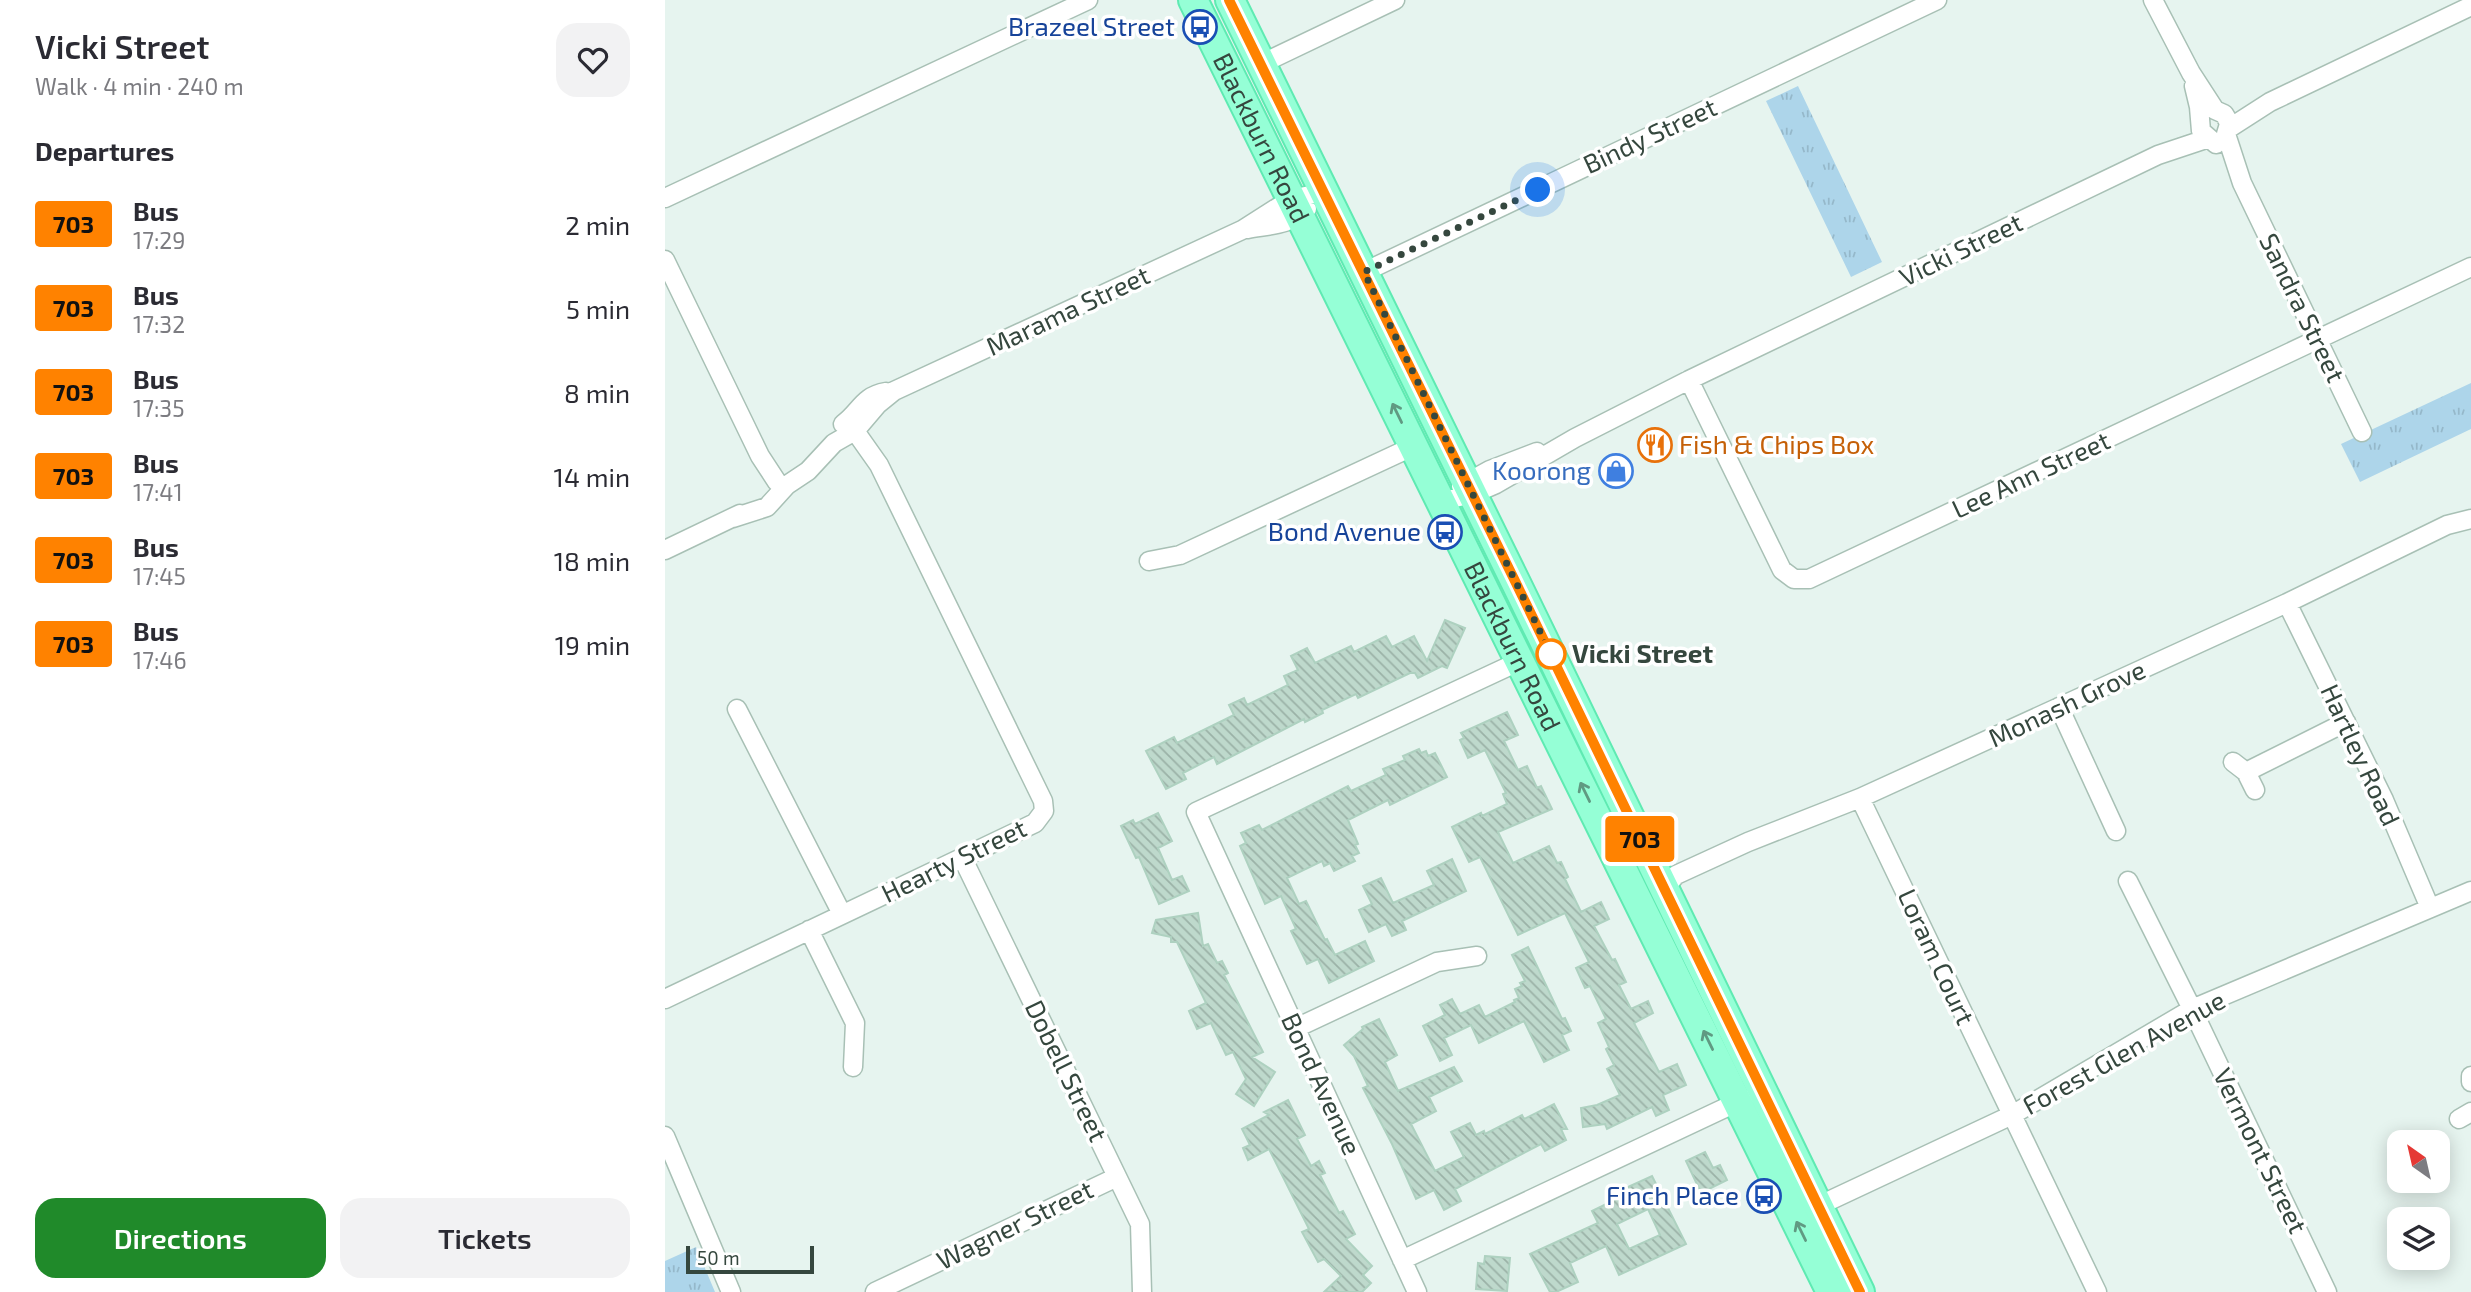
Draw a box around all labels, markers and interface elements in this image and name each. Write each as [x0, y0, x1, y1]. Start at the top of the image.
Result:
bus stop icon: Brazeel Street [1181, 8, 1219, 46]
place label: Brazeel Street [1008, 10, 1175, 41]
button: heart [556, 23, 630, 97]
text: Vicki Street [35, 26, 209, 66]
street label: Blackburn Road [1208, 48, 1317, 227]
text: Walk · 4 min · 240 m [35, 72, 244, 100]
street label: Bindy Street [1578, 90, 1721, 179]
text: Departures [35, 135, 174, 166]
your location [1520, 172, 1555, 207]
text: Bus [133, 195, 179, 226]
street label: Vicki Street [1894, 206, 2027, 292]
text: 703 [53, 209, 94, 238]
text: 2 min [565, 209, 630, 240]
text: 17:29 [133, 226, 185, 254]
street label: Sandra Street [2254, 228, 2353, 387]
street label: Marama Street [981, 258, 1154, 361]
text: Bus [133, 279, 179, 310]
text: 703 [53, 293, 94, 322]
text: 5 min [566, 293, 630, 324]
text: 17:32 [133, 310, 185, 338]
text: Bus [133, 363, 179, 394]
text: 703 [53, 377, 94, 406]
text: 8 min [564, 377, 630, 408]
text: 17:35 [133, 394, 184, 422]
one-way arrow [1390, 403, 1404, 424]
street label: Lee Ann Street [1946, 423, 2114, 524]
restaurant icon: Fish & Chips Box [1636, 426, 1674, 464]
place label: Fish & Chips Box [1679, 428, 1875, 459]
text: Bus [133, 447, 179, 478]
shop icon: Koorong [1597, 452, 1635, 490]
place label: Koorong [1492, 454, 1591, 485]
text: 703 [53, 461, 94, 490]
text: 14 min [554, 461, 630, 492]
text: 17:41 [133, 478, 183, 506]
bus stop icon: Bond Avenue [1426, 513, 1464, 551]
place label: Bond Avenue [1268, 515, 1421, 546]
text: Bus [133, 531, 179, 562]
text: 703 [53, 545, 94, 574]
text: 18 min [554, 545, 630, 576]
street label: Blackburn Road [1459, 556, 1568, 736]
text: 17:45 [133, 562, 186, 590]
text: Bus [133, 615, 179, 646]
text: 703 [53, 629, 94, 658]
text: 19 min [555, 629, 630, 660]
place label: Vicki Street [1572, 637, 1713, 668]
marker: Vicki Street [1536, 639, 1566, 669]
text: 17:46 [133, 646, 187, 674]
street label: Monash Grove [1983, 653, 2150, 753]
street label: Hartley Road [2315, 679, 2408, 830]
one-way arrow [1578, 782, 1591, 803]
street label: Hearty Street [876, 811, 1031, 908]
line badge: 703 [1600, 816, 1680, 862]
text: 703 [1619, 824, 1661, 853]
street label: Loram Court [1892, 884, 1982, 1029]
street label: Forest Glen Avenue [2017, 983, 2230, 1120]
street label: Dobell Street [1020, 994, 1115, 1146]
street label: Bond Avenue [1276, 1007, 1369, 1159]
one-way arrow [1701, 1030, 1714, 1051]
street label: Vermont Street [2208, 1063, 2315, 1238]
north arrow [2387, 1130, 2450, 1194]
map controls [2387, 1130, 2450, 1270]
street label: Wagner Street [931, 1172, 1098, 1275]
bus stop icon: Finch Place [1745, 1177, 1783, 1215]
place label: Finch Place [1606, 1179, 1739, 1210]
button: Directions [35, 1198, 326, 1278]
button: Tickets [340, 1198, 630, 1278]
button: layers [2387, 1207, 2450, 1270]
one-way arrow [1794, 1221, 1807, 1242]
scale bar [686, 1243, 814, 1275]
text: 50 m [697, 1246, 740, 1269]

